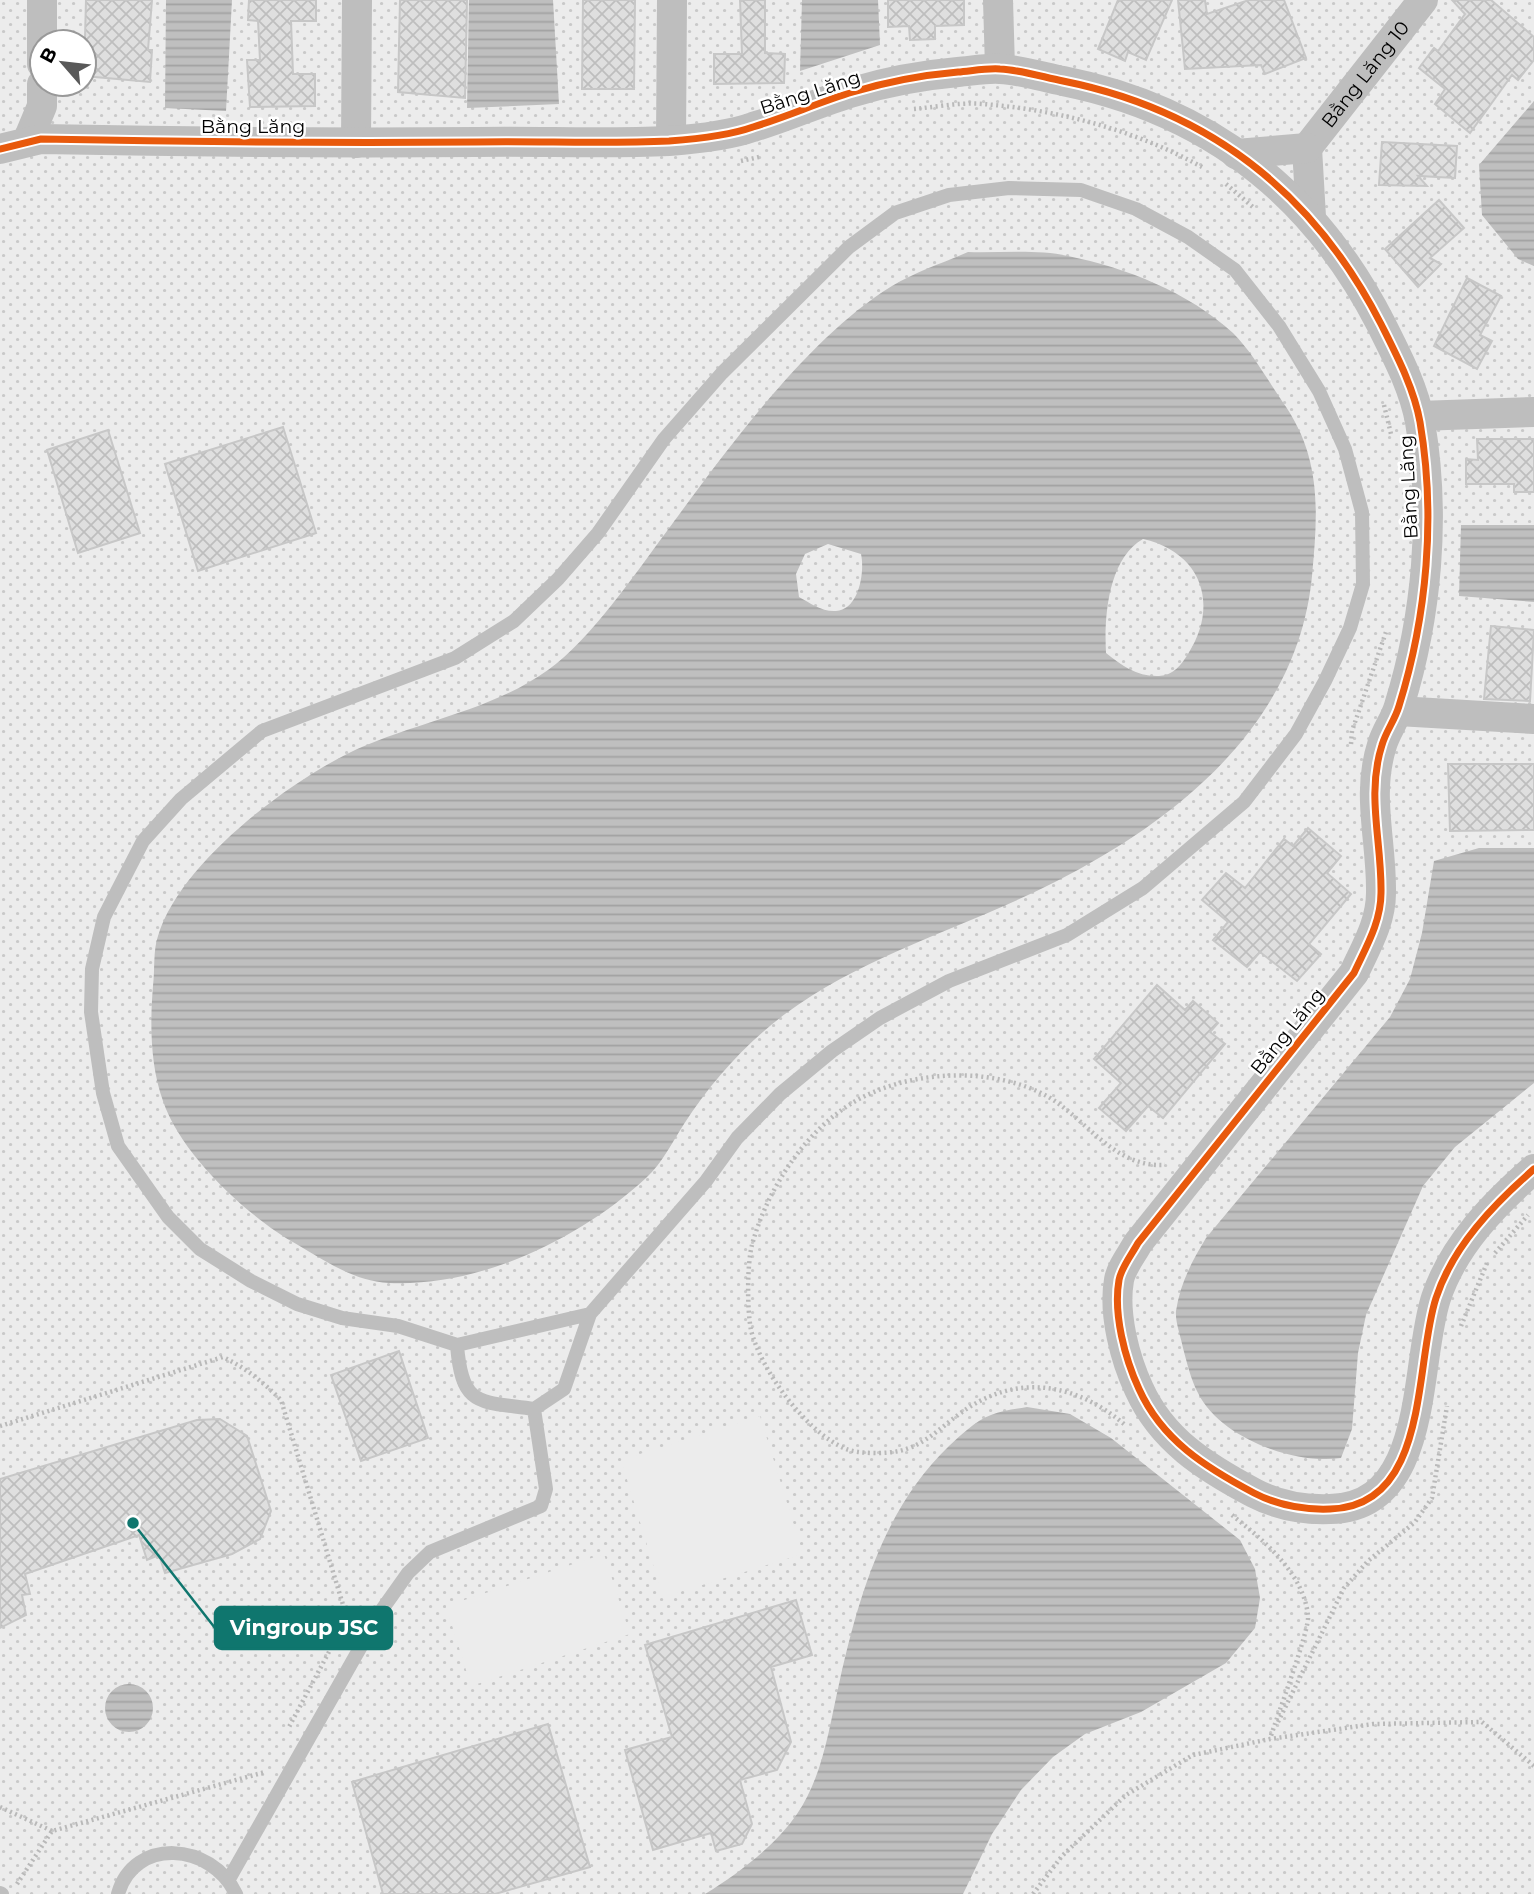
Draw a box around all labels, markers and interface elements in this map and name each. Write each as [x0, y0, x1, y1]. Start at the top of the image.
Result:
street label: Bằng Lăng 10 [1317, 16, 1414, 132]
north arrow [28, 28, 98, 98]
text: B [35, 43, 62, 67]
street label: Bằng Lăng [757, 65, 863, 120]
street label: Bằng Lăng [201, 115, 305, 138]
street label: Bằng Lăng [1394, 434, 1423, 540]
street label: Bằng Lăng [1246, 983, 1329, 1079]
callout: Vingroup JSC [215, 1607, 392, 1649]
text: Vingroup JSC [229, 1615, 378, 1640]

